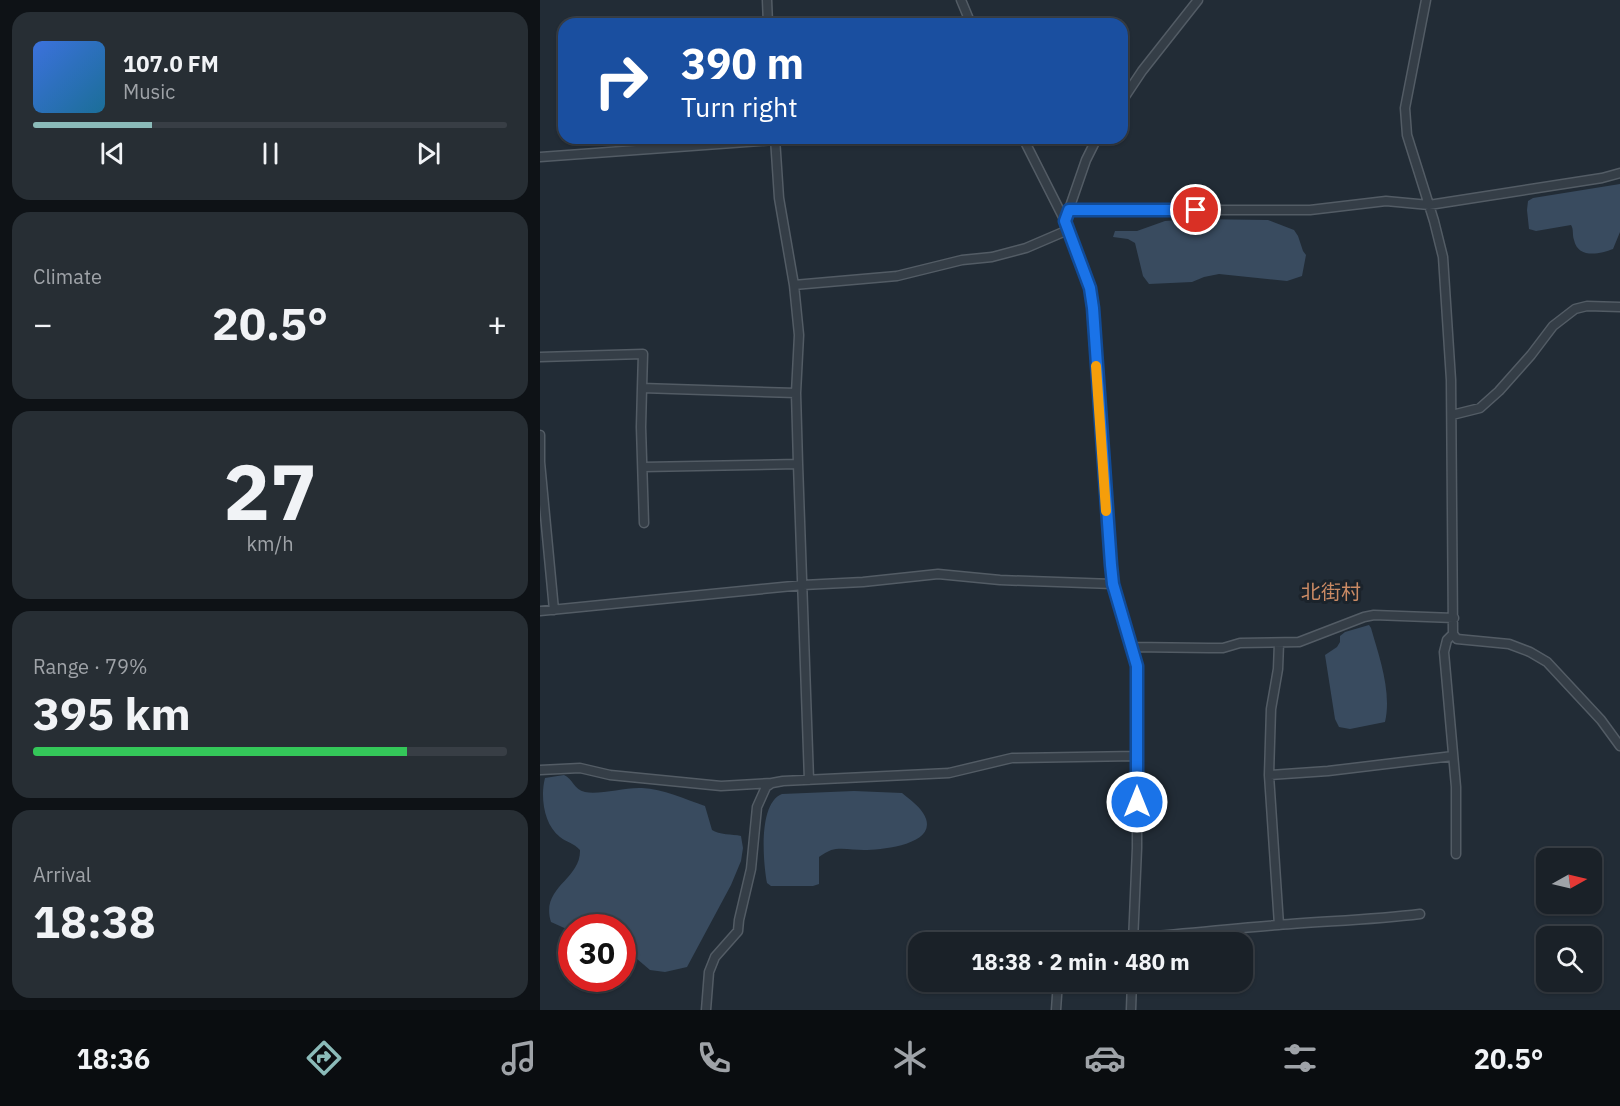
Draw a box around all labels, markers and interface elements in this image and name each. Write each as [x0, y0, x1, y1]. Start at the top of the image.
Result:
text: 390 m [681, 36, 804, 91]
icon: right [582, 42, 660, 120]
text: 107.0 FM [123, 49, 219, 78]
text: Music [123, 78, 175, 105]
text: Turn right [681, 89, 798, 124]
icon: previous [96, 137, 129, 170]
icon: pause [254, 137, 287, 170]
icon: next [412, 137, 445, 170]
pin [1170, 184, 1221, 235]
icon: arrive [1179, 193, 1212, 226]
text: Climate [33, 263, 102, 290]
text: 20.5° [212, 294, 328, 352]
text: − [33, 302, 53, 345]
text: + [487, 302, 507, 345]
text: 27 [223, 440, 317, 541]
text: km/h [246, 530, 294, 557]
district label: 北街村 [1301, 578, 1361, 605]
text: Range · 79% [33, 653, 148, 680]
text: 395 km [33, 684, 191, 742]
position arrow [1105, 770, 1169, 834]
north arrow [1536, 848, 1602, 914]
map controls [1536, 848, 1602, 992]
text: Arrival [33, 861, 91, 888]
text: 18:38 [33, 892, 156, 950]
speed limit sign: 30 [558, 914, 636, 992]
button: search [1536, 926, 1602, 992]
text: 18:38 · 2 min · 480 m [971, 947, 1190, 976]
icon: directions [303, 1037, 345, 1079]
icon: music [498, 1037, 540, 1079]
icon: phone [693, 1037, 735, 1079]
icon: climate [889, 1037, 931, 1079]
icon: car [1084, 1037, 1126, 1079]
icon: filters [1279, 1037, 1321, 1079]
text: 18:36 [77, 1041, 150, 1076]
text: 20.5° [1474, 1041, 1543, 1076]

